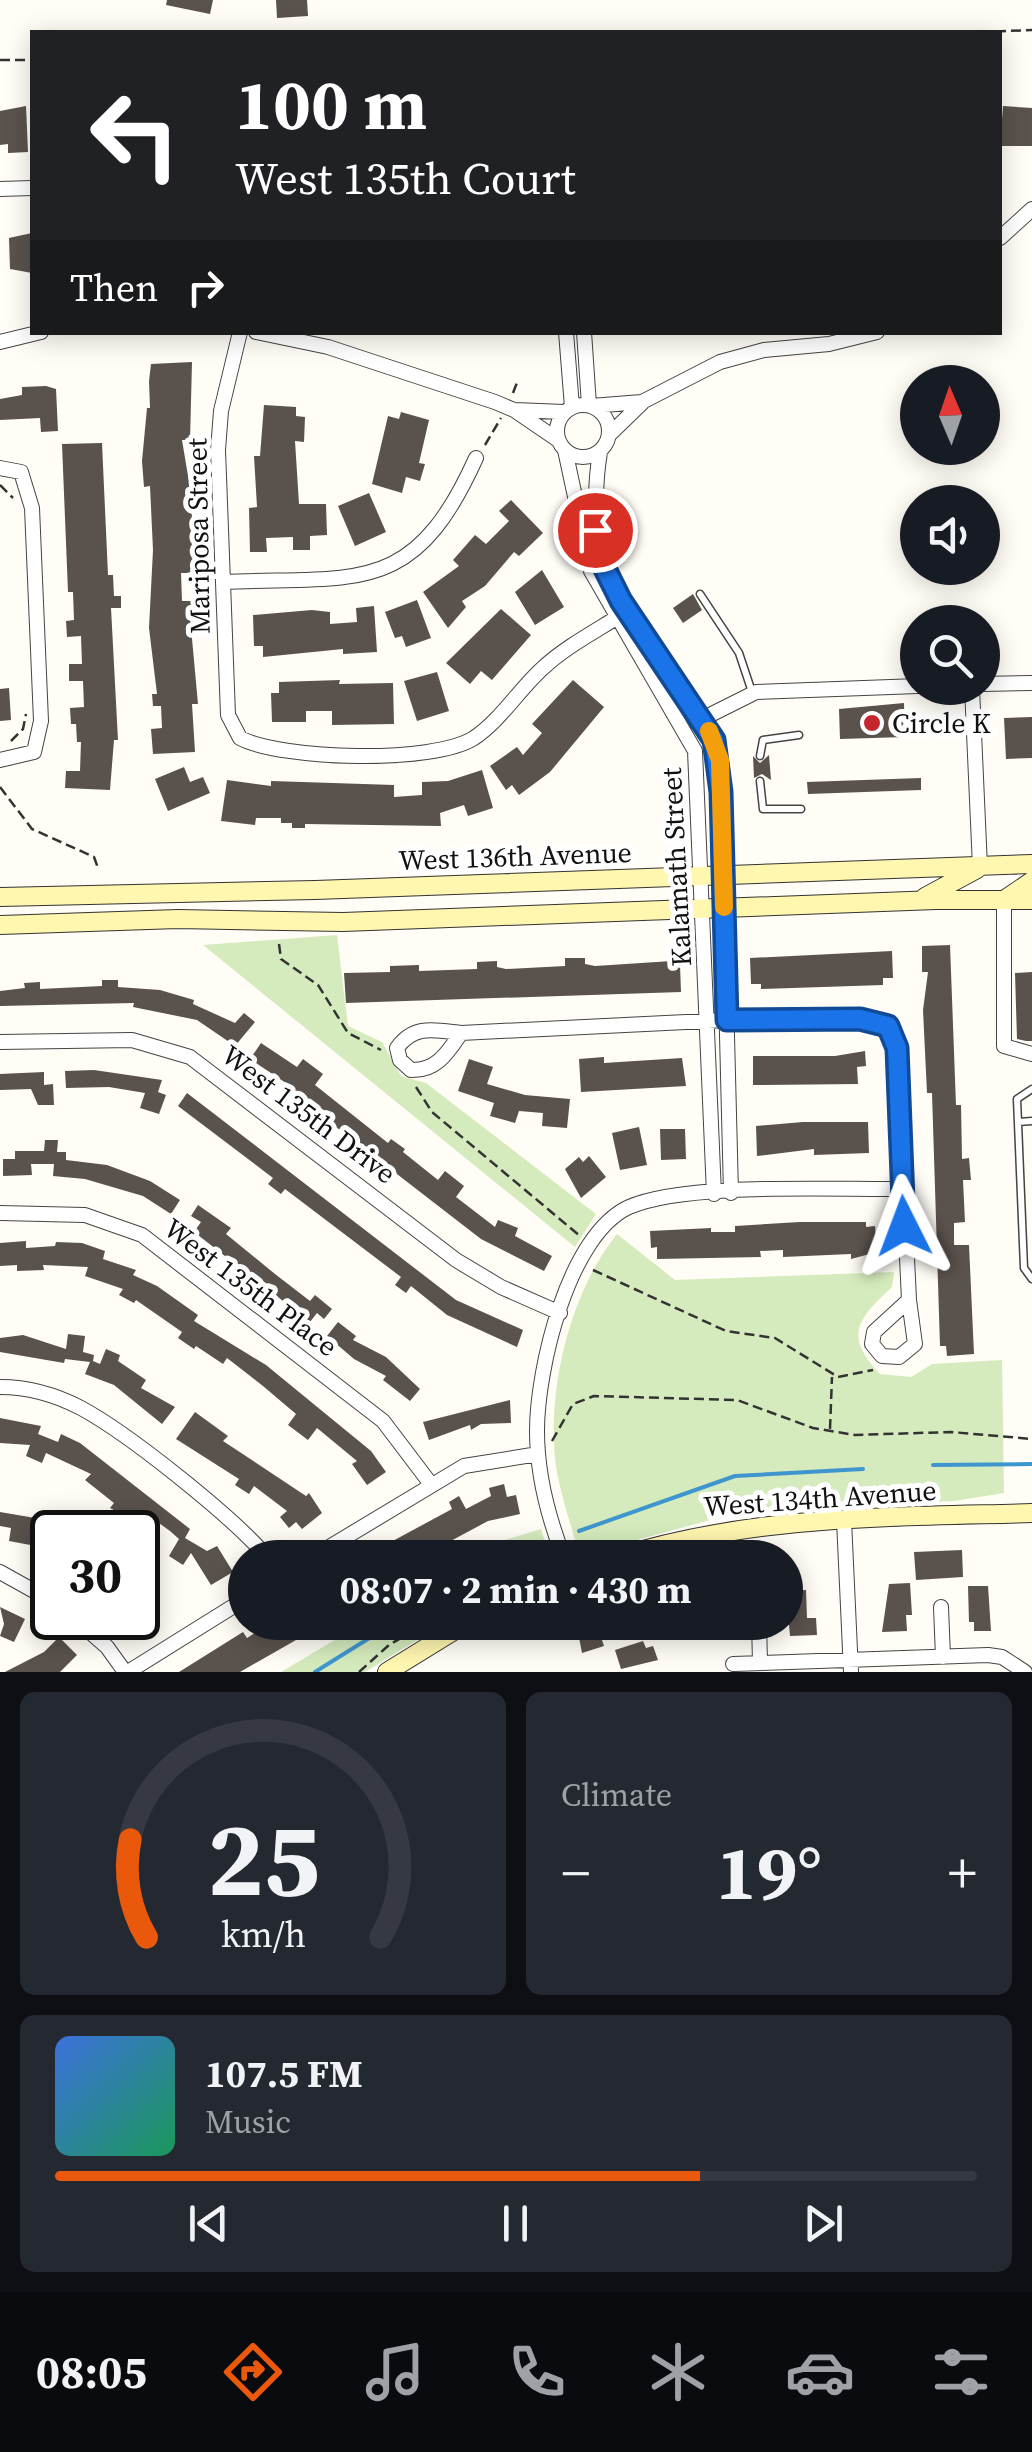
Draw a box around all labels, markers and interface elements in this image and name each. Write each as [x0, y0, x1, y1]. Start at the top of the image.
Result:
text: 100 m [235, 56, 427, 152]
icon: left [70, 70, 200, 200]
text: West 135th Court [235, 147, 576, 209]
icon: right [178, 260, 233, 315]
text: Then [70, 262, 158, 314]
north arrow [900, 365, 1000, 465]
map controls [900, 365, 1000, 705]
street label: Mariposa Street [177, 437, 219, 634]
button: sound [900, 485, 1000, 585]
pin [553, 488, 638, 573]
icon: arrive [568, 503, 623, 558]
button: search [900, 605, 1000, 705]
place label: Circle K [892, 704, 991, 742]
marker: Circle K [861, 712, 883, 734]
street label: Kalamath Street [652, 766, 700, 967]
street label: West 136th Avenue [398, 833, 632, 879]
street label: West 135th Drive [214, 1036, 404, 1192]
position arrow [852, 1174, 956, 1278]
street label: West 135th Place [156, 1209, 346, 1365]
street label: West 134th Avenue [702, 1471, 938, 1525]
speed limit sign: 30 [30, 1510, 160, 1640]
text: 08:07 · 2 min · 430 m [339, 1564, 692, 1616]
text: Climate [561, 1773, 672, 1817]
text: 25 [207, 1787, 319, 1930]
text: 19° [716, 1821, 822, 1924]
text: − [561, 1835, 590, 1910]
text: + [948, 1835, 977, 1910]
text: km/h [220, 1910, 306, 1959]
text: 107.5 FM [205, 2048, 363, 2100]
text: Music [205, 2100, 291, 2144]
icon: previous [181, 2196, 236, 2251]
icon: pause [488, 2196, 543, 2251]
icon: next [796, 2196, 851, 2251]
icon: directions [218, 2337, 288, 2407]
icon: music [360, 2337, 430, 2407]
icon: phone [502, 2337, 572, 2407]
icon: climate [643, 2337, 713, 2407]
icon: car [785, 2337, 855, 2407]
icon: filters [926, 2337, 996, 2407]
text: 08:05 [36, 2341, 147, 2403]

